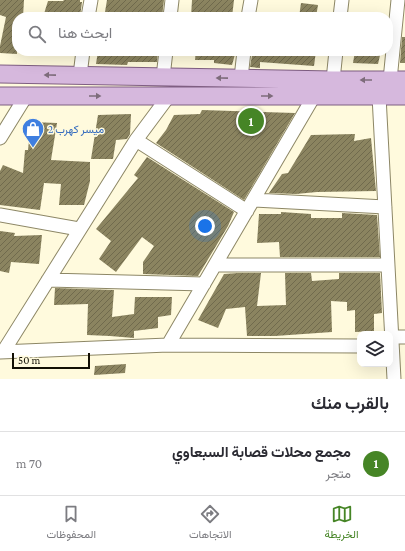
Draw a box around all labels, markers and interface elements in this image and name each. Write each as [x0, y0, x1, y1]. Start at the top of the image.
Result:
search box [12, 12, 393, 56]
icon: search [26, 23, 48, 45]
text: ابحث هنا [58, 25, 112, 41]
one-way arrow [43, 72, 56, 78]
one-way arrow [215, 75, 228, 81]
one-way arrow [359, 77, 372, 83]
one-way arrow [89, 93, 102, 99]
one-way arrow [261, 93, 274, 99]
pin: 1 [238, 106, 264, 136]
shop icon: ميسر كهرب 2 [20, 116, 46, 149]
place label: ميسر كهرب 2 [48, 123, 104, 136]
your location [195, 216, 215, 236]
map controls [357, 331, 393, 367]
button: layers [357, 331, 393, 367]
scale bar [12, 351, 90, 370]
text: 50 m [18, 354, 40, 366]
text: بالقرب منك [311, 394, 389, 413]
text: مجمع محلات قصابة السبعاوي [172, 444, 351, 460]
text: 70 m [16, 456, 42, 471]
text: 1 [374, 456, 378, 471]
text: متجر [326, 466, 351, 481]
tab: المحفوظات [46, 503, 96, 544]
tab: الاتجاهات [189, 503, 232, 544]
tab: الخريطة [325, 503, 359, 544]

